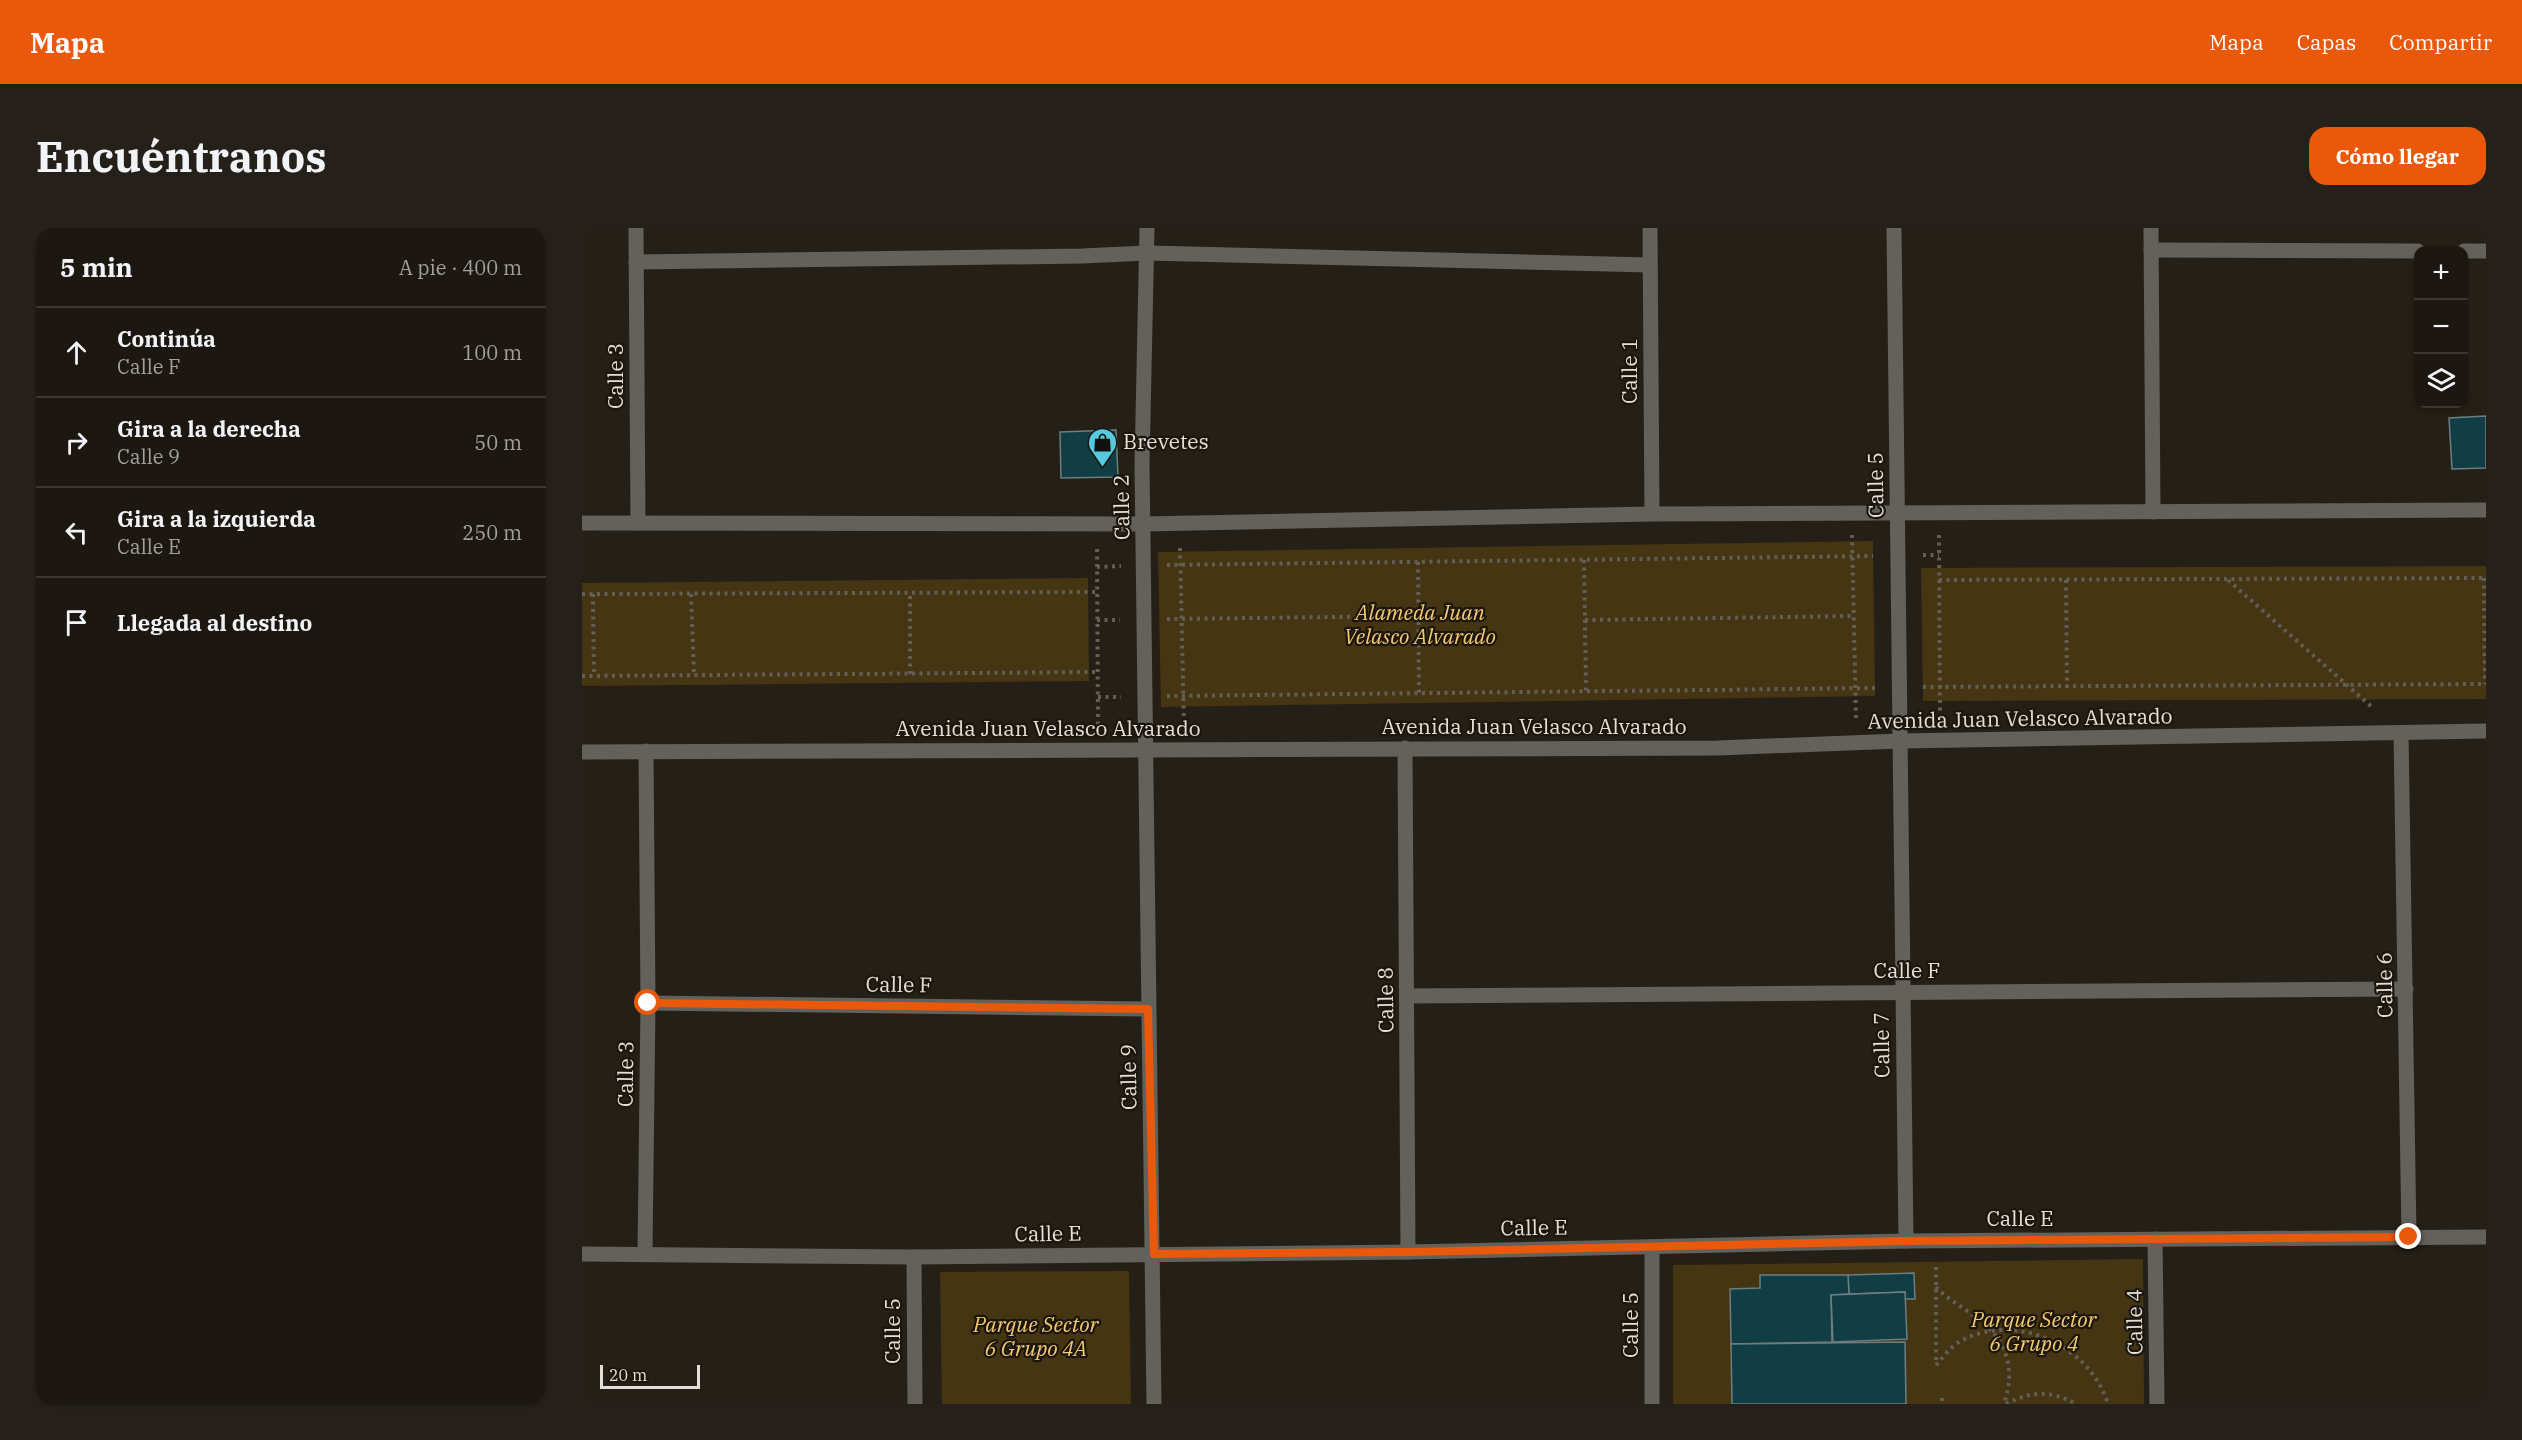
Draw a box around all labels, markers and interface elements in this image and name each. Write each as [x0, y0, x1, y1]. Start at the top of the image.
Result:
text: Mapa [30, 24, 105, 61]
text: Mapa [2209, 28, 2264, 56]
text: Capas [2297, 28, 2356, 56]
text: Compartir [2389, 28, 2492, 56]
button: Cómo llegar [2309, 127, 2486, 185]
text: Encuéntranos [36, 129, 327, 184]
map controls [2414, 246, 2468, 408]
button: + [2414, 246, 2468, 300]
text: 5 min [60, 250, 133, 284]
text: A pie · 400 m [399, 254, 522, 281]
button: − [2414, 300, 2468, 354]
text: Continúa [117, 324, 216, 353]
icon: ahead [60, 336, 93, 369]
street label: Calle 1 [1615, 338, 1643, 404]
text: 100 m [462, 339, 522, 366]
street label: Calle 3 [601, 343, 629, 409]
text: Calle F [117, 353, 181, 380]
button: layers [2414, 354, 2468, 408]
text: Gira a la derecha [117, 414, 301, 443]
icon: right [60, 426, 93, 459]
shop icon: Brevetes [1086, 426, 1118, 468]
place label: Brevetes [1123, 427, 1209, 455]
text: 50 m [474, 429, 522, 456]
text: Calle 9 [117, 443, 180, 470]
street label: Calle 5 [1860, 452, 1890, 518]
street label: Calle 2 [1106, 474, 1136, 540]
text: Gira a la izquierda [117, 504, 316, 533]
icon: left [60, 516, 93, 549]
text: 250 m [462, 519, 522, 546]
text: Calle E [117, 533, 181, 560]
park label: Alameda Juan Velasco Alvarado [1344, 598, 1496, 650]
icon: arrive [60, 606, 93, 639]
text: Llegada al destino [117, 608, 312, 637]
street label: Avenida Juan Velasco Alvarado [1867, 701, 2173, 735]
street label: Avenida Juan Velasco Alvarado [1381, 712, 1687, 740]
street label: Avenida Juan Velasco Alvarado [895, 714, 1201, 742]
street label: Calle 6 [2369, 952, 2399, 1018]
street label: Calle F [1874, 956, 1940, 984]
street label: Calle 8 [1370, 967, 1400, 1033]
street label: Calle F [865, 969, 933, 999]
route start [634, 989, 660, 1015]
street label: Calle 7 [1866, 1012, 1896, 1078]
street label: Calle 3 [610, 1041, 640, 1107]
street label: Calle 9 [1113, 1044, 1143, 1110]
street label: Calle E [1986, 1204, 2054, 1232]
street label: Calle E [1500, 1212, 1568, 1242]
street label: Calle E [1014, 1218, 1082, 1248]
route end [2395, 1223, 2421, 1249]
street label: Calle 4 [2119, 1289, 2149, 1355]
street label: Calle 5 [1616, 1292, 1644, 1358]
street label: Calle 5 [878, 1298, 906, 1364]
park label: Parque Sector 6 Grupo 4 [1970, 1305, 2098, 1357]
park label: Parque Sector 6 Grupo 4A [972, 1310, 1100, 1362]
scale bar [600, 1362, 700, 1390]
text: 20 m [609, 1365, 647, 1385]

